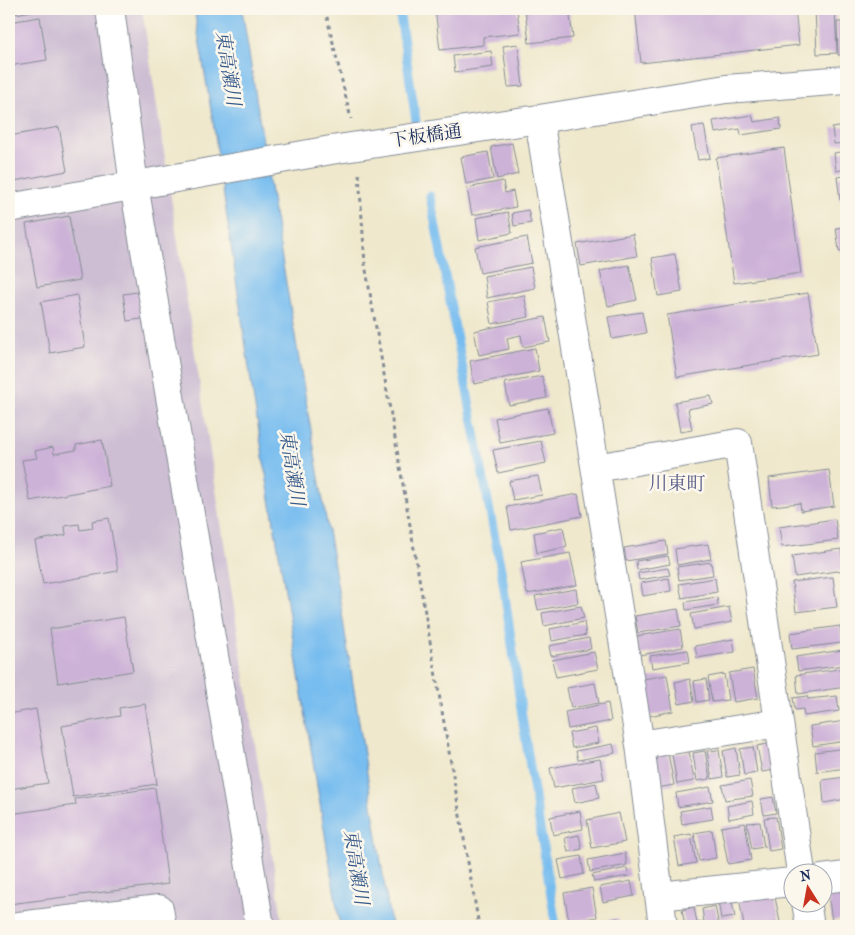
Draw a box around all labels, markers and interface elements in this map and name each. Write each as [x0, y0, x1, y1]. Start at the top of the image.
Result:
water label: 東高瀬川 [211, 29, 245, 109]
street label: 下板橋通 [389, 121, 463, 151]
water label: 東高瀬川 [275, 429, 309, 509]
district label: 川東町 [648, 473, 706, 495]
water label: 東高瀬川 [339, 828, 373, 908]
north arrow [782, 862, 832, 912]
text: N [799, 866, 813, 885]

